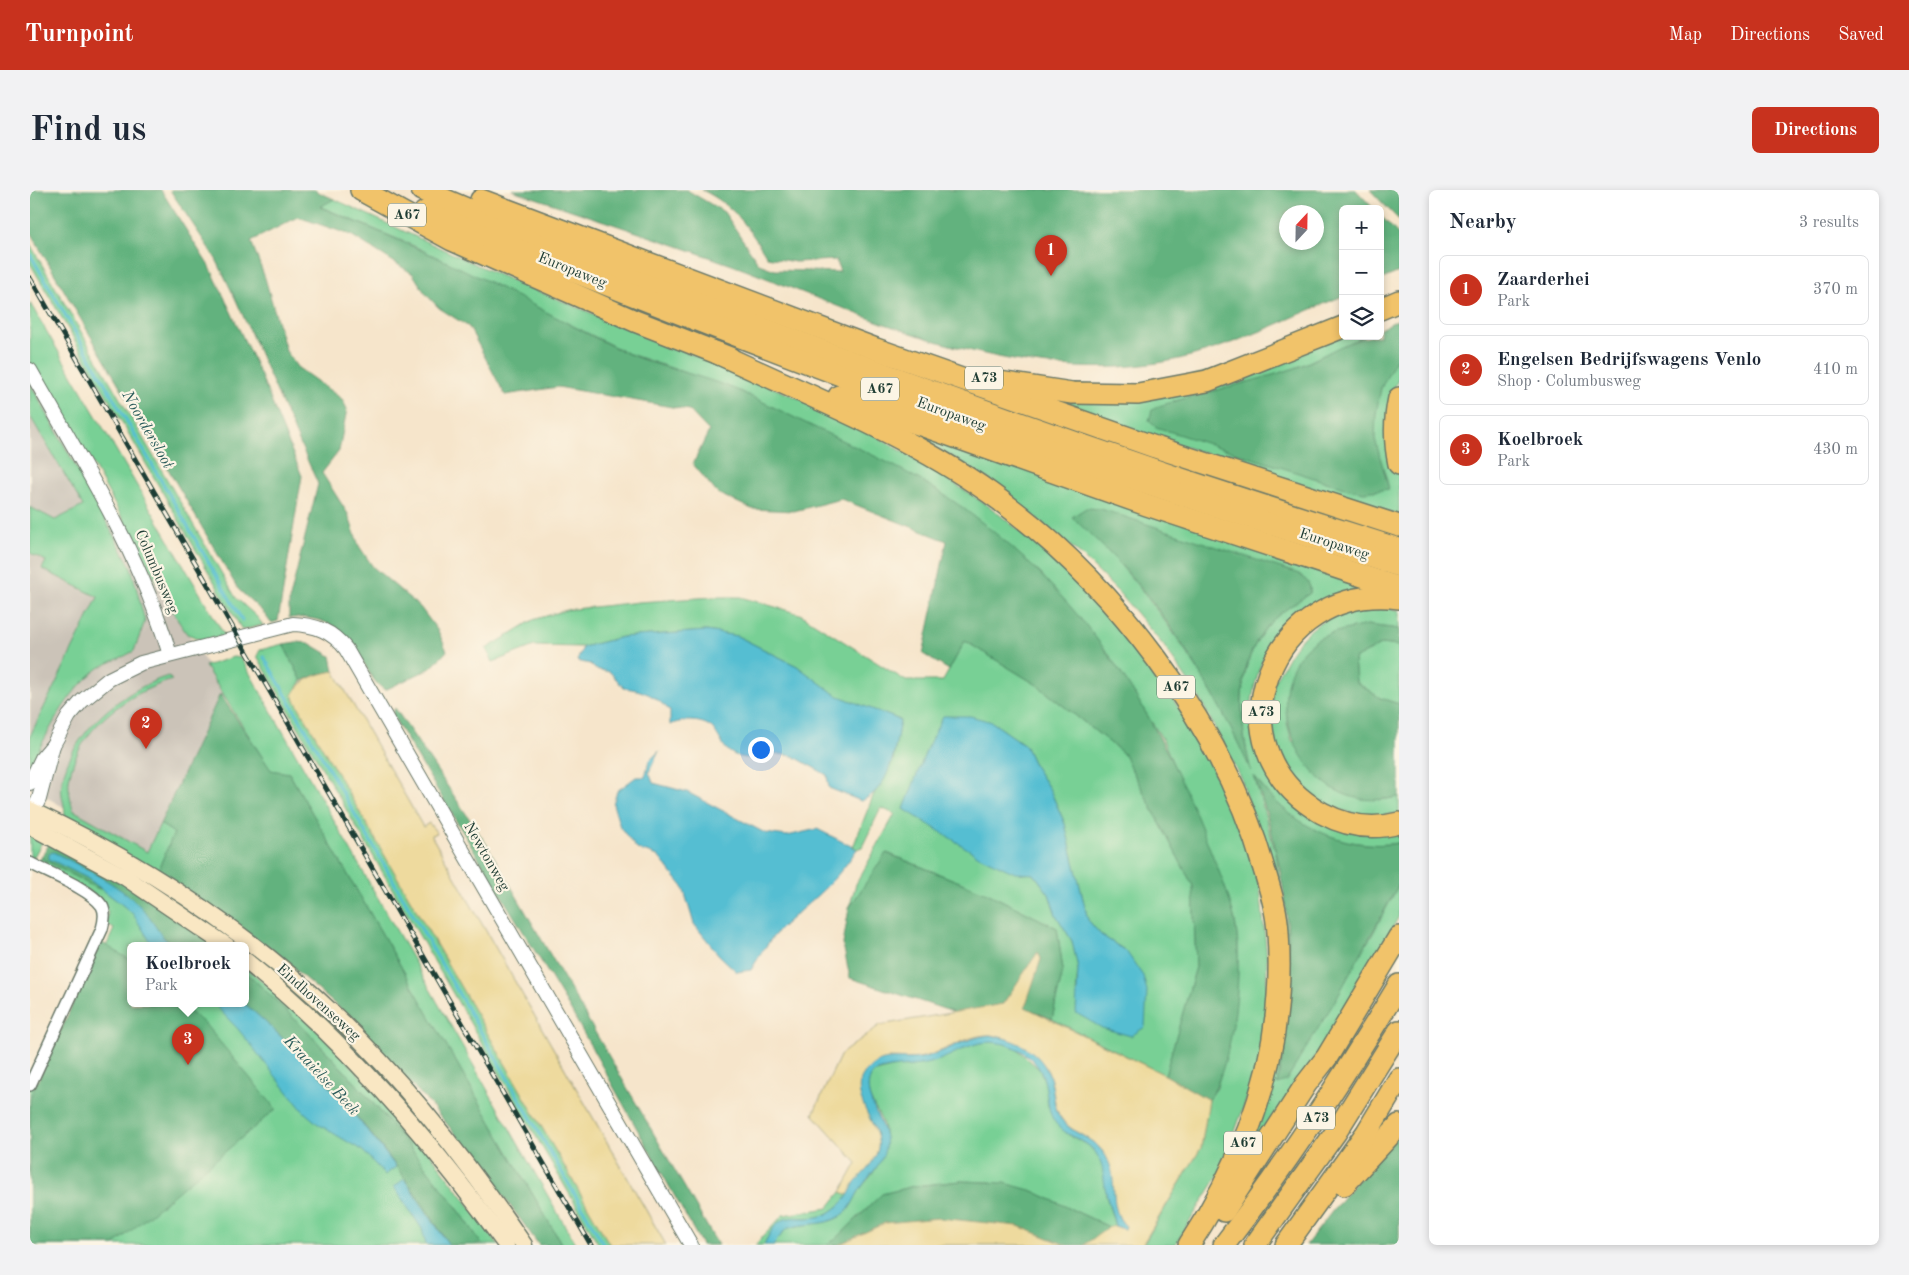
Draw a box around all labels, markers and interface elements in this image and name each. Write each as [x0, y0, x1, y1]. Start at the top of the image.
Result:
text: Turnpoint [25, 23, 133, 47]
text: Map [1669, 26, 1702, 44]
text: Directions [1730, 26, 1810, 44]
text: Saved [1838, 26, 1884, 44]
button: Directions [1752, 107, 1879, 153]
text: Find us [30, 113, 146, 148]
road number: A67 [388, 204, 426, 226]
north arrow [1279, 205, 1324, 250]
map controls [1339, 205, 1384, 340]
button: + [1339, 205, 1384, 250]
text: Nearby [1449, 212, 1517, 233]
text: 3 results [1799, 215, 1859, 231]
pin: 1 [1035, 235, 1067, 276]
street label: Europaweg [535, 250, 609, 292]
button: − [1339, 250, 1384, 295]
text: Zaarderhei [1497, 271, 1590, 290]
text: 1 [1461, 282, 1471, 298]
text: 370 m [1813, 282, 1858, 298]
text: Park [1497, 294, 1530, 310]
button: layers [1339, 295, 1384, 340]
text: Engelsen Bedrijfswagens Venlo [1497, 351, 1761, 370]
text: 2 [1461, 362, 1471, 378]
text: 410 m [1813, 362, 1858, 378]
road number: A73 [965, 367, 1003, 390]
text: Shop · Columbusweg [1497, 374, 1641, 390]
road number: A67 [861, 378, 899, 400]
water label: Noordersloot [118, 387, 176, 473]
street label: Europaweg [914, 396, 988, 434]
text: Koelbroek [1497, 431, 1584, 450]
text: 3 [1461, 442, 1471, 458]
text: 430 m [1813, 442, 1858, 458]
text: Park [1497, 454, 1530, 470]
street label: Europaweg [1297, 527, 1371, 563]
street label: Columbusweg [132, 528, 180, 616]
road number: A67 [1157, 676, 1195, 698]
road number: A73 [1242, 701, 1280, 724]
pin: 2 [130, 708, 162, 749]
your location [748, 737, 774, 763]
street label: Newtonweg [460, 820, 512, 894]
popup [127, 942, 249, 1007]
text: Koelbroek [145, 955, 231, 974]
street label: Eindhovenseweg [273, 962, 363, 1044]
text: Park [145, 978, 178, 994]
pin: 3 [172, 1024, 204, 1065]
water label: Kraaielse Beek [280, 1032, 362, 1119]
road number: A73 [1297, 1106, 1335, 1130]
road number: A67 [1224, 1131, 1262, 1154]

